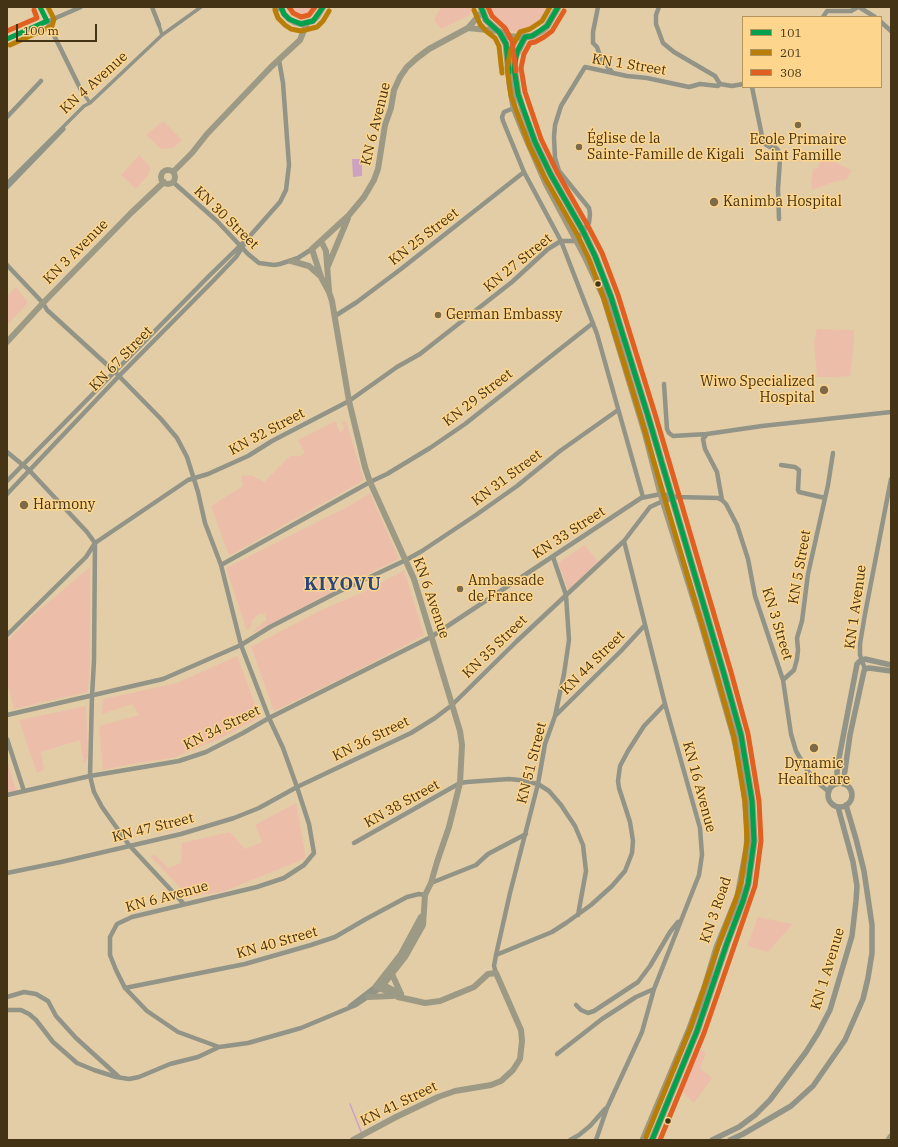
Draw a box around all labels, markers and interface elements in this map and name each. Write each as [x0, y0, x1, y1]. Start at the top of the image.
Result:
scale bar [18, 16, 99, 42]
legend [742, 16, 882, 88]
text: 100 m [23, 23, 59, 38]
text: 101 [780, 25, 802, 40]
text: 201 [780, 45, 802, 60]
street label: KN 4 Avenue [57, 48, 131, 118]
street label: KN 1 Street [591, 51, 667, 79]
text: 308 [780, 65, 802, 80]
street label: KN 6 Avenue [358, 81, 394, 167]
marker: Ecole Primaire Saint Famille [793, 120, 803, 130]
place label: Église de la Sainte-Famille de Kigali [587, 131, 744, 164]
place label: Ecole Primaire Saint Famille [749, 132, 847, 164]
marker: Église de la Sainte-Famille de Kigali [574, 142, 584, 152]
street label: KN 30 Street [190, 183, 262, 253]
place label: Kanimba Hospital [723, 194, 842, 210]
marker: Kanimba Hospital [708, 196, 720, 208]
street label: KN 25 Street [386, 205, 462, 269]
street label: KN 3 Avenue [40, 216, 112, 288]
street label: KN 27 Street [480, 230, 556, 296]
unlabelled marker [593, 279, 603, 289]
place label: German Embassy [446, 307, 562, 323]
marker: German Embassy [433, 310, 443, 320]
street label: KN 67 Street [86, 323, 156, 395]
street label: KN 29 Street [440, 366, 516, 430]
place label: Wiwo Specialized Hospital [700, 374, 815, 406]
marker: Wiwo Specialized Hospital [818, 384, 830, 396]
street label: KN 32 Street [226, 405, 308, 459]
street label: KN 31 Street [469, 446, 545, 510]
place label: Harmony [33, 497, 95, 513]
marker: Harmony [18, 499, 30, 511]
street label: KN 33 Street [529, 503, 609, 563]
street label: KN 5 Street [785, 529, 815, 605]
street label: KN 6 Avenue [409, 555, 453, 641]
street label: KN 1 Avenue [842, 564, 870, 650]
place label: Ambassade de France [468, 573, 544, 606]
district label: KIYOVU [304, 574, 382, 596]
marker: Ambassade de France [455, 584, 465, 594]
street label: KN 3 Street [758, 586, 796, 662]
street label: KN 35 Street [459, 612, 531, 682]
street label: KN 44 Street [558, 628, 628, 698]
street label: KN 34 Street [181, 702, 263, 754]
street label: KN 36 Street [330, 713, 412, 765]
street label: KN 51 Street [514, 721, 550, 805]
street label: KN 16 Avenue [679, 740, 719, 834]
marker: Dynamic Healthcare [808, 742, 820, 754]
place label: Dynamic Healthcare [778, 756, 850, 788]
street label: KN 38 Street [361, 776, 443, 832]
street label: KN 47 Street [111, 810, 195, 846]
street label: KN 3 Road [697, 875, 735, 945]
street label: KN 6 Avenue [124, 878, 210, 916]
street label: KN 40 Street [235, 923, 319, 963]
street label: KN 1 Avenue [808, 926, 848, 1012]
street label: KN 41 Street [358, 1078, 440, 1130]
unlabelled marker [663, 1116, 673, 1126]

